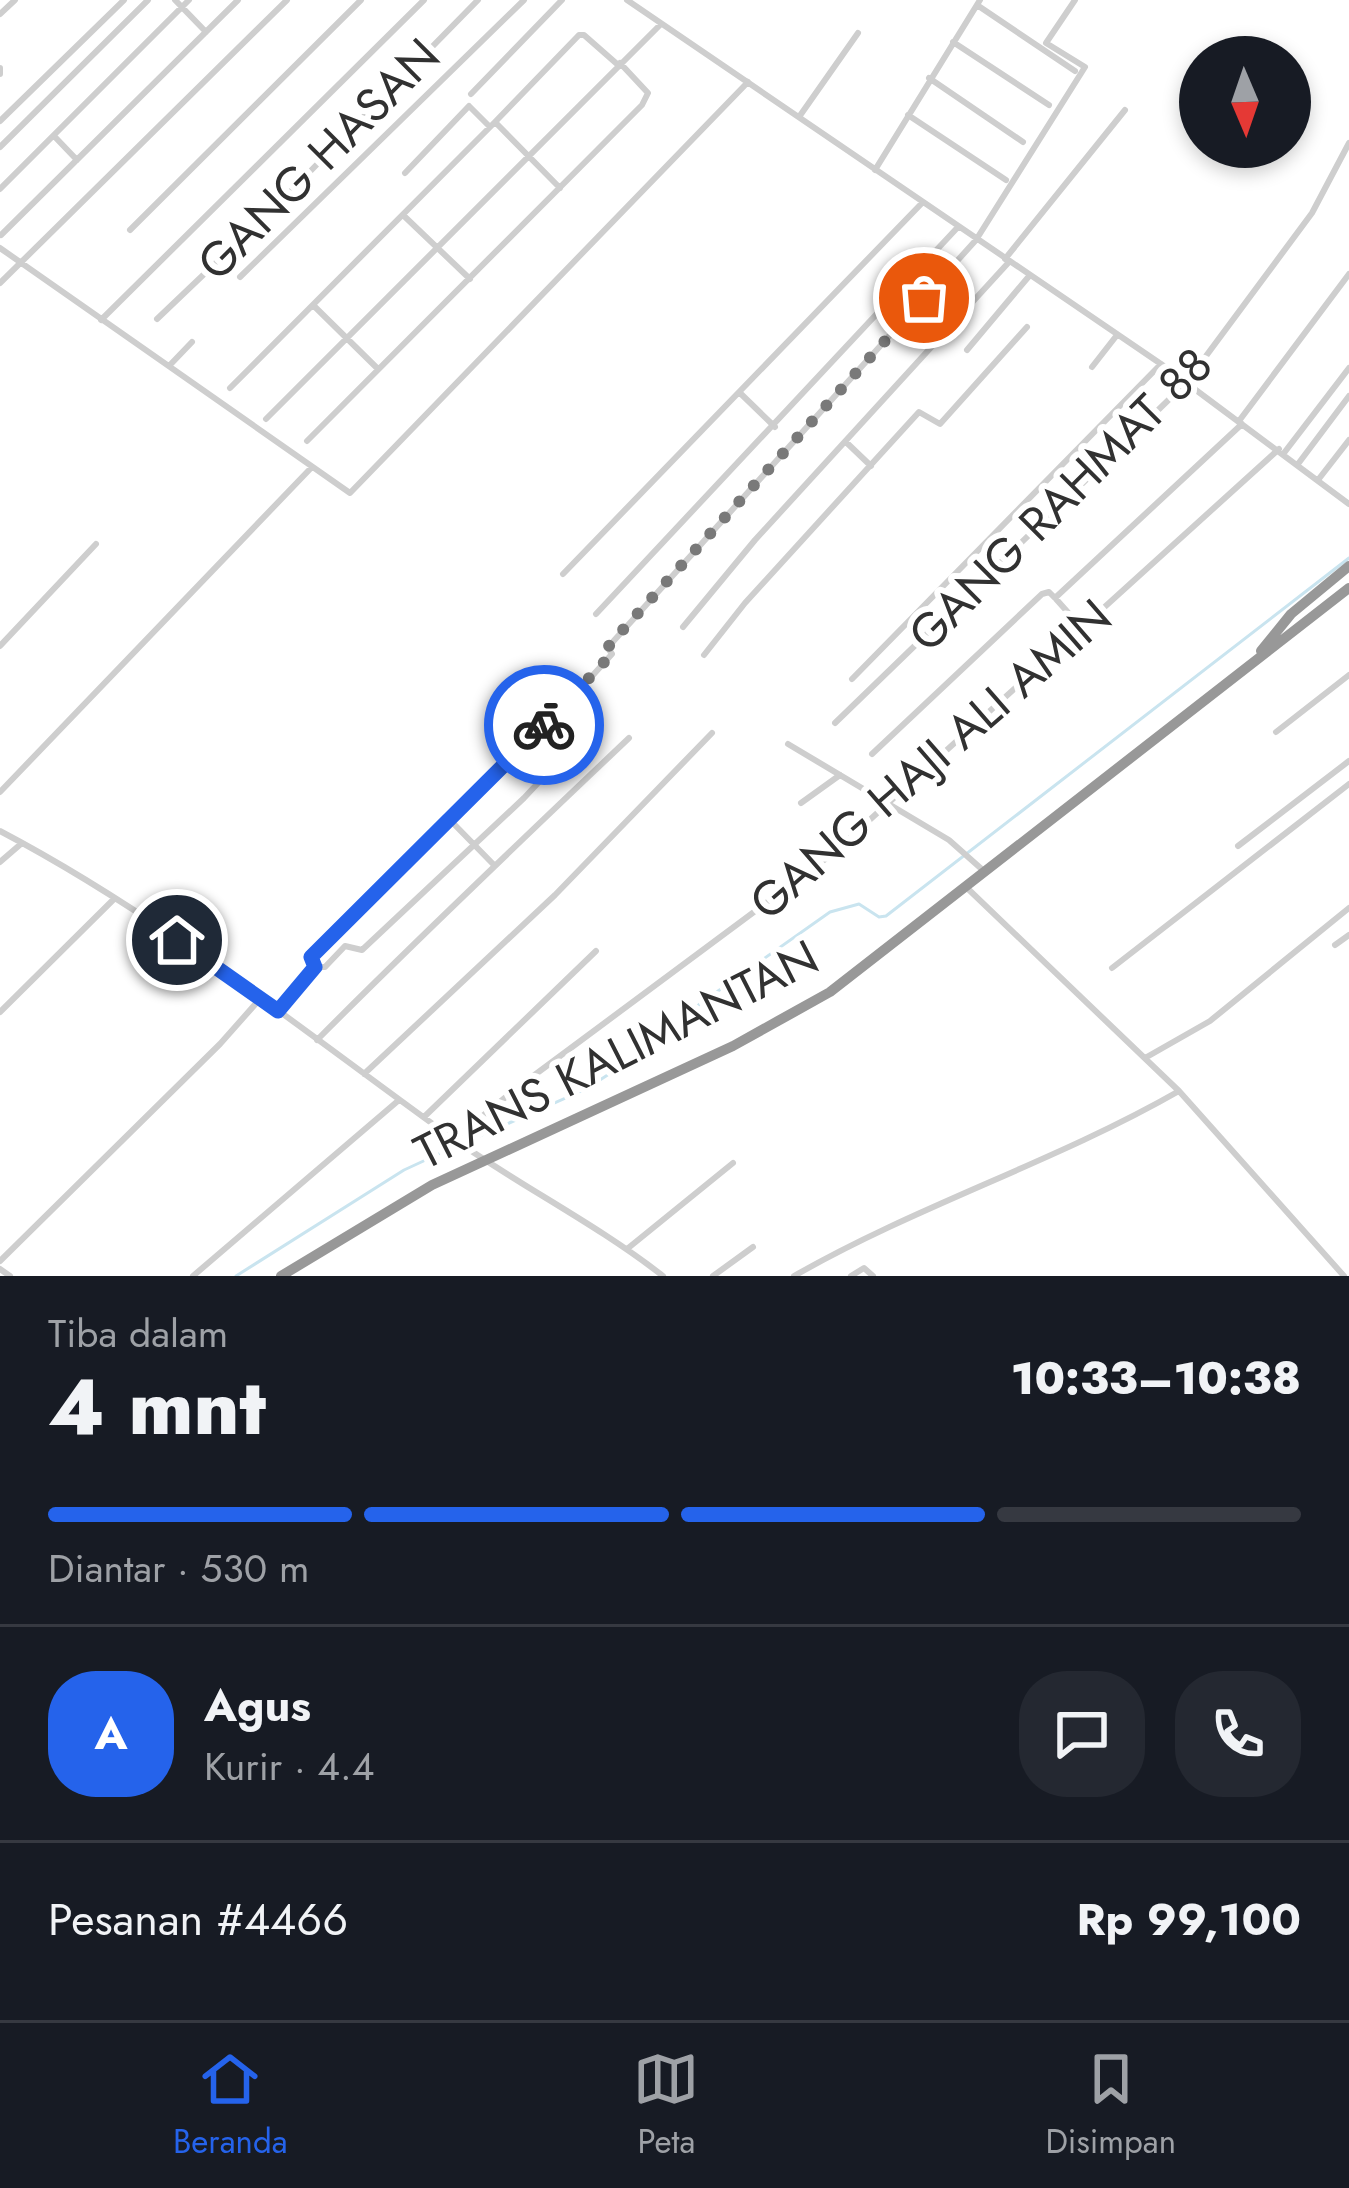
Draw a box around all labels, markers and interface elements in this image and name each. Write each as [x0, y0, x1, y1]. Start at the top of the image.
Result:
street label: GANG HASAN [182, 23, 455, 296]
north arrow [1179, 36, 1311, 168]
map controls [1179, 36, 1311, 168]
pin [873, 247, 975, 349]
icon: bag [891, 265, 957, 331]
street label: GANG RAHMAT 88 [893, 332, 1228, 667]
street label: GANG HAJI ALI AMIN [735, 583, 1126, 936]
courier [484, 665, 604, 785]
icon: bike [511, 692, 577, 758]
pin [126, 889, 228, 991]
icon: home [144, 907, 210, 973]
street label: TRANS KALIMANTAN [402, 923, 830, 1186]
text: Tiba dalam [48, 1305, 228, 1362]
text: 10:33–10:38 [1011, 1346, 1301, 1411]
text: 4 mnt [48, 1351, 266, 1463]
text: Diantar · 530 m [48, 1540, 309, 1597]
button: chat [1019, 1671, 1145, 1797]
button: phone [1175, 1671, 1301, 1797]
text: Agus [204, 1673, 311, 1738]
text: A [94, 1701, 128, 1766]
text: Kurir · 4.4 [204, 1738, 375, 1795]
text: Pesanan #4466 [48, 1887, 348, 1952]
text: Rp 99,100 [1076, 1887, 1301, 1952]
tab: Beranda [173, 2046, 288, 2165]
tab: Peta [633, 2046, 699, 2165]
tab: Disimpan [1045, 2046, 1176, 2165]

